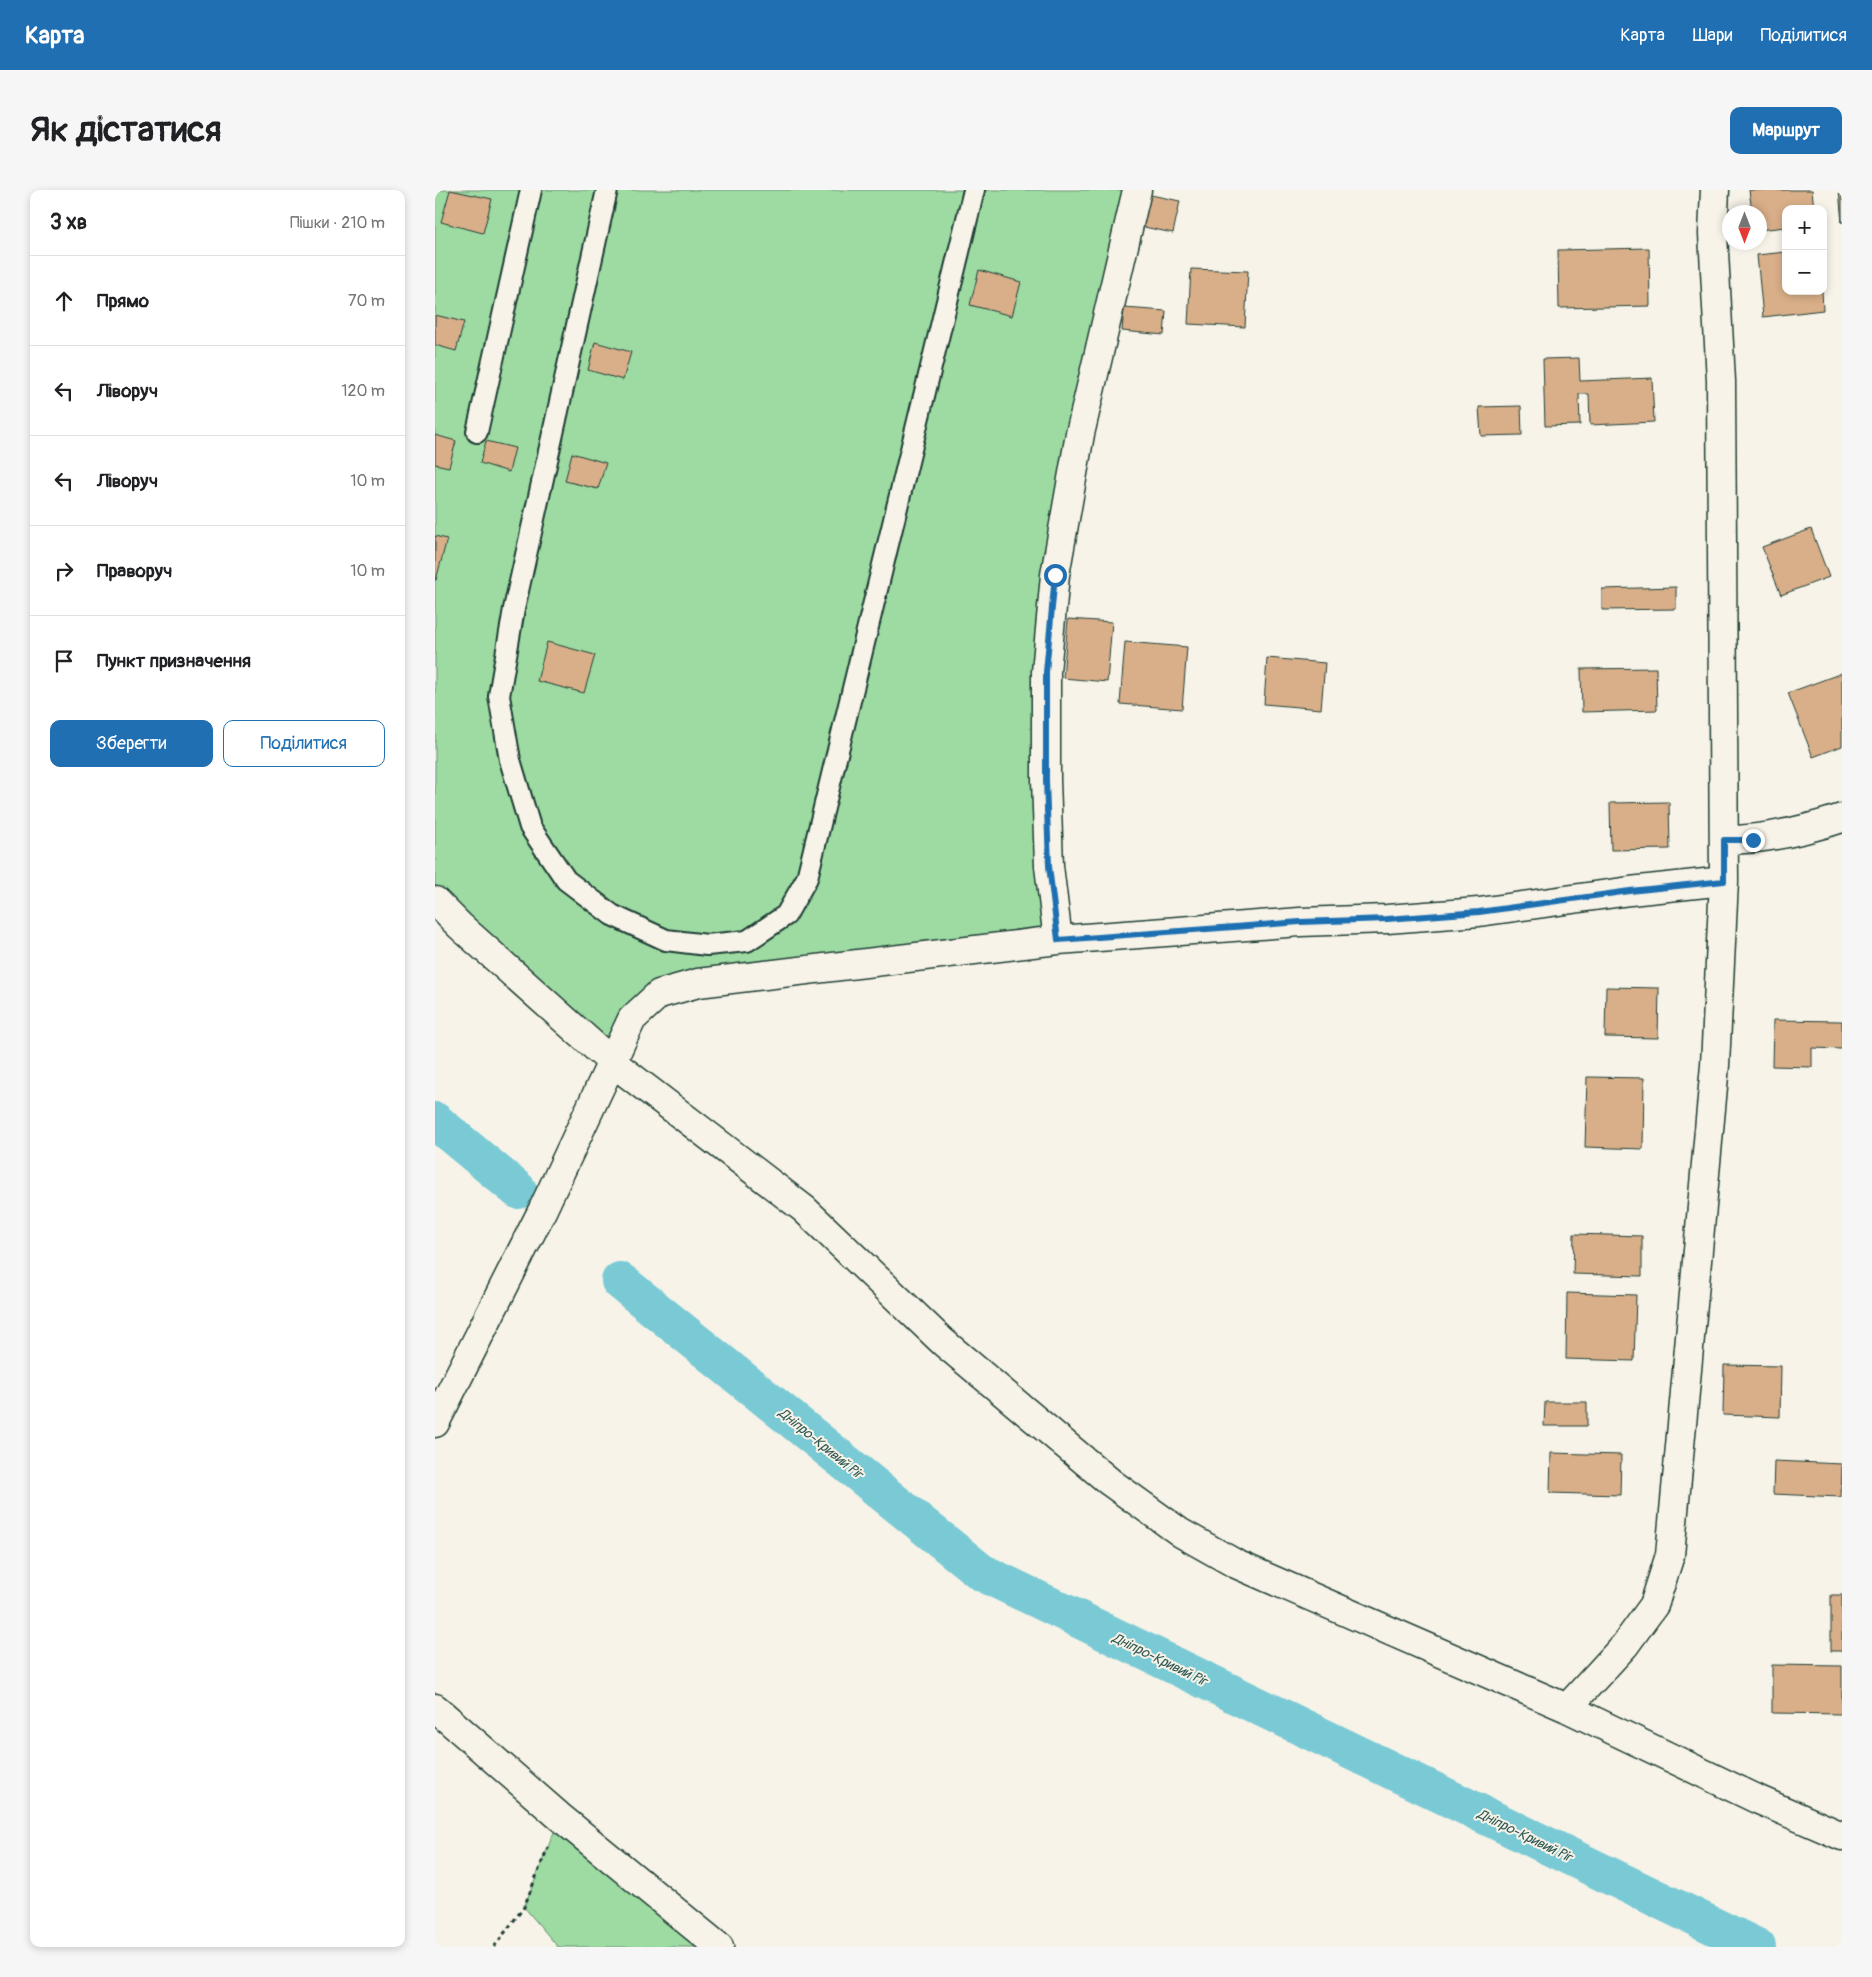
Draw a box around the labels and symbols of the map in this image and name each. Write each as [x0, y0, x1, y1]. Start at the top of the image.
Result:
north arrow [1722, 205, 1767, 250]
route start [1044, 564, 1067, 587]
route end [1742, 829, 1765, 852]
water label: Дніпро-Кривий Ріг [774, 1404, 868, 1484]
water label: Дніпро-Кривий Ріг [1109, 1629, 1212, 1691]
water label: Дніпро-Кривий Ріг [1474, 1805, 1577, 1867]

